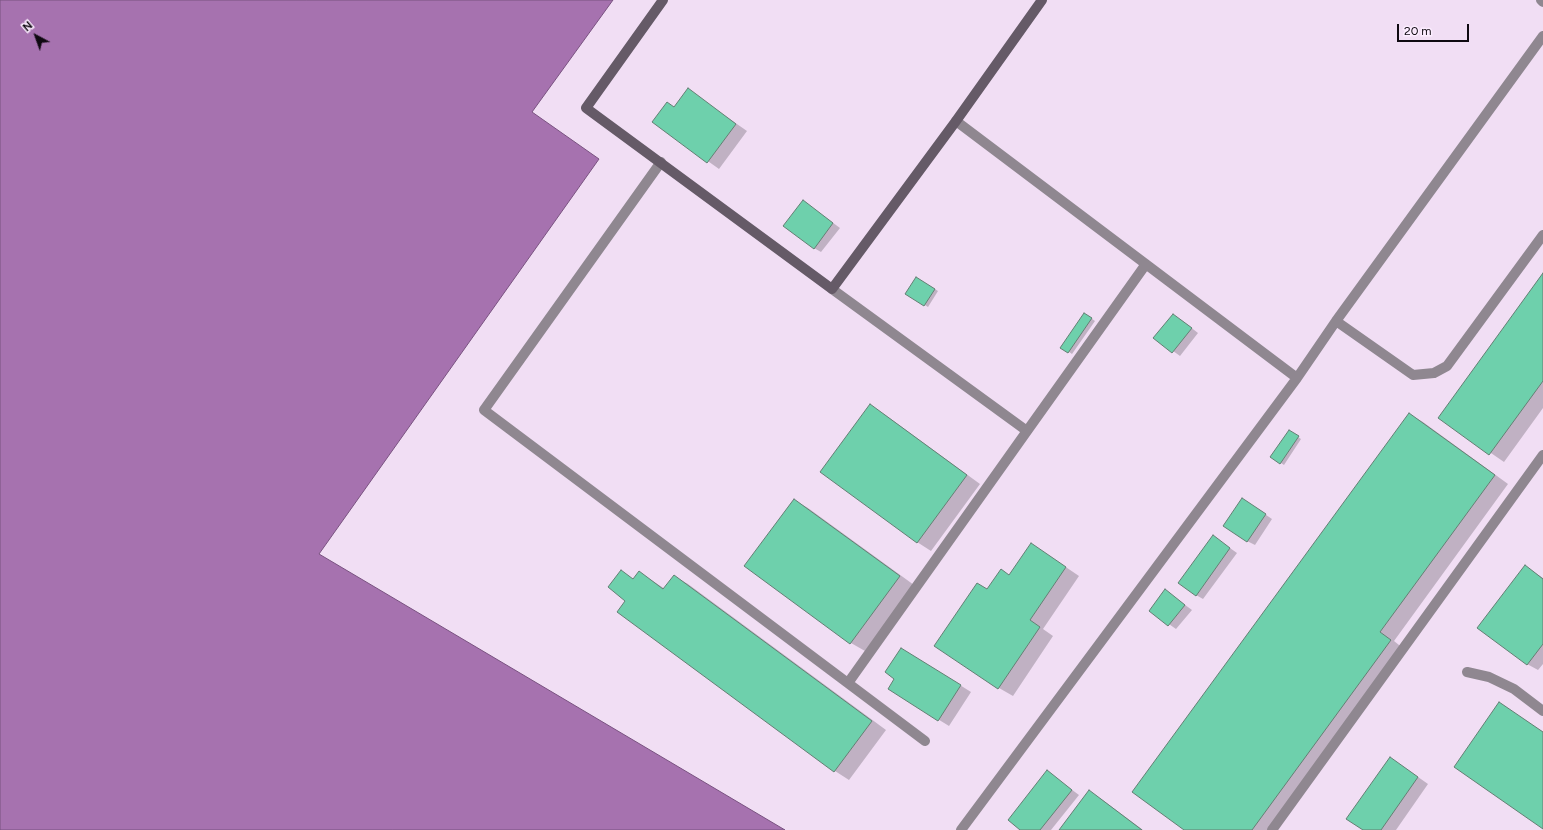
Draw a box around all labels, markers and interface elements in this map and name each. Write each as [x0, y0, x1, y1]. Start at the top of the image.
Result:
north arrow [16, 16, 56, 56]
scale bar [1399, 16, 1471, 42]
text: N [20, 19, 35, 34]
text: 20 m [1404, 24, 1432, 38]

